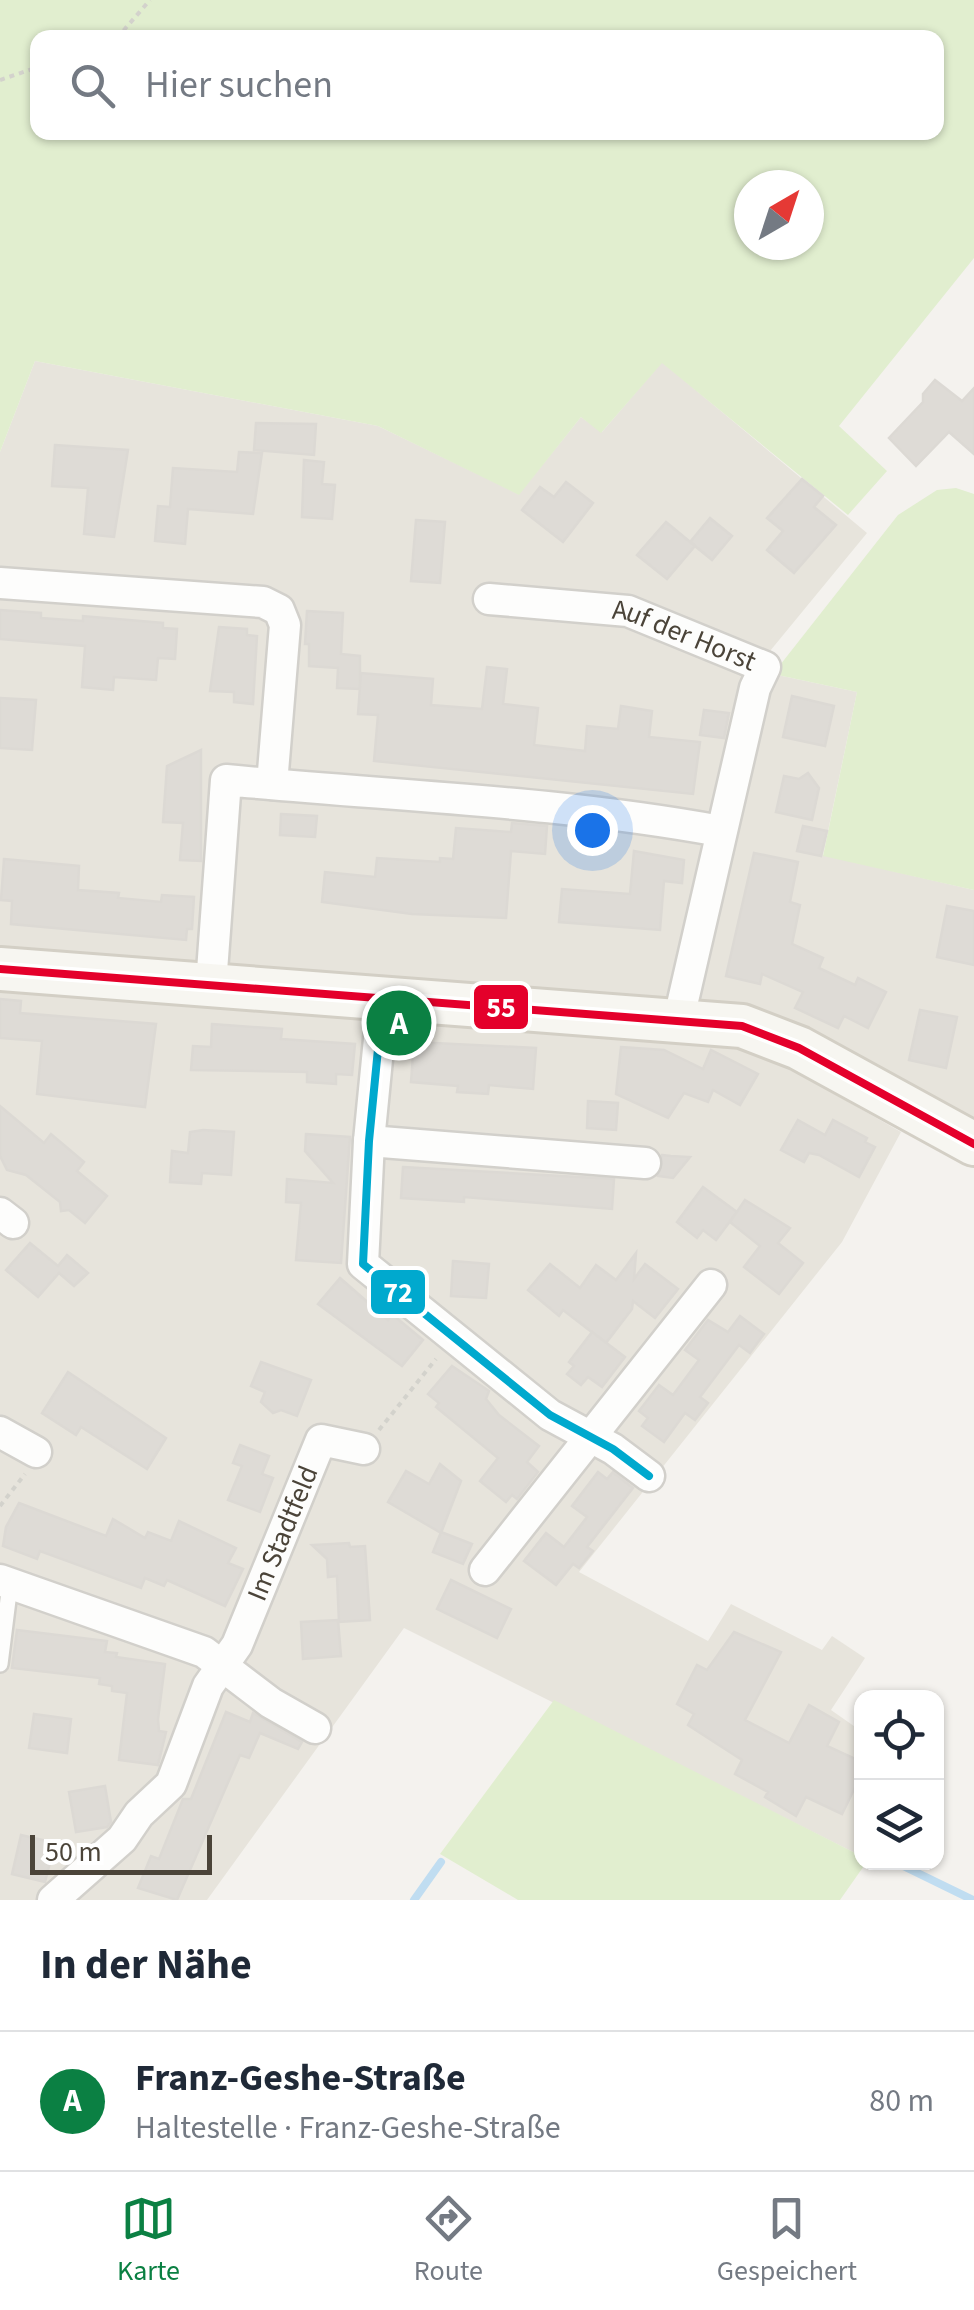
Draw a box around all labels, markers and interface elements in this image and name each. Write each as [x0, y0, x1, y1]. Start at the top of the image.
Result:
search box [30, 30, 944, 140]
icon: search [65, 58, 120, 113]
text: Hier suchen [145, 58, 333, 112]
north arrow [734, 170, 824, 260]
street label: Auf der Horst [611, 590, 763, 681]
your location [567, 805, 618, 856]
line badge: 55 [472, 983, 530, 1031]
pin: A [366, 986, 432, 1060]
text: 55 [486, 988, 516, 1028]
line badge: 72 [369, 1268, 427, 1316]
text: 72 [383, 1273, 413, 1313]
street label: Im Stadtfeld [237, 1460, 328, 1607]
map controls [854, 1690, 944, 1870]
button: locate [854, 1690, 944, 1780]
button: layers [854, 1780, 944, 1870]
scale bar [30, 1830, 212, 1874]
text: 50 m [45, 1832, 102, 1872]
text: In der Nähe [40, 1935, 252, 1995]
text: Franz-Geshe-Straße [135, 2051, 466, 2105]
text: A [63, 2078, 82, 2124]
text: 80 m [869, 2078, 934, 2124]
text: Haltestelle · Franz-Geshe-Straße [135, 2105, 561, 2151]
tab: Karte [117, 2191, 180, 2291]
tab: Route [414, 2191, 483, 2291]
tab: Gespeichert [717, 2191, 857, 2291]

